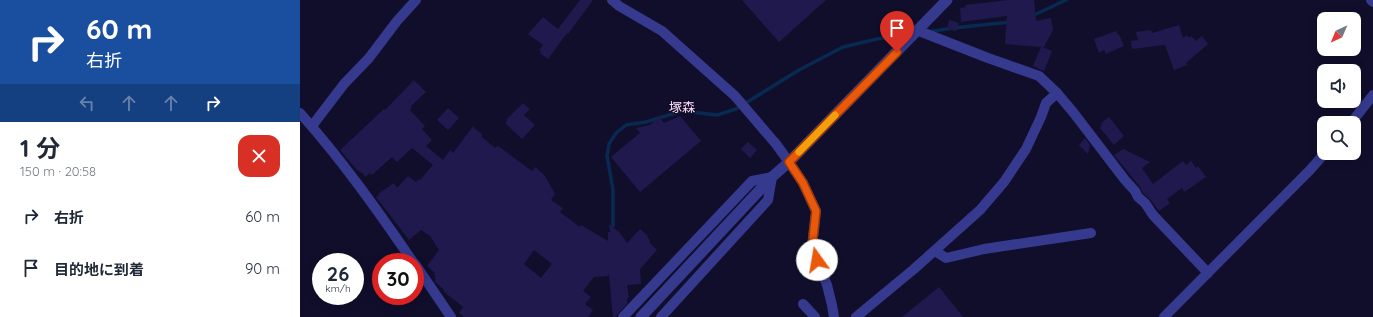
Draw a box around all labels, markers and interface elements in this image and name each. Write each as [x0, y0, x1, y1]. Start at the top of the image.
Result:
text: 60 m [86, 11, 152, 46]
pin [880, 11, 914, 52]
north arrow [1317, 12, 1361, 56]
map controls [1317, 12, 1361, 160]
icon: right [20, 16, 72, 68]
icon: arrive [886, 17, 908, 39]
text: 右折 [86, 49, 122, 72]
button: sound [1317, 64, 1361, 108]
icon: left [76, 92, 98, 114]
icon: ahead [118, 92, 140, 114]
icon: ahead [160, 92, 182, 114]
icon: right [202, 92, 224, 114]
district label: 塚森 [669, 99, 695, 115]
button: search [1317, 116, 1361, 160]
text: 1 分 [20, 133, 60, 163]
button: close [238, 135, 280, 177]
text: 150 m · 20:58 [20, 163, 96, 179]
icon: right [20, 205, 42, 227]
text: 60 m [245, 207, 280, 226]
text: 右折 [54, 208, 84, 227]
position arrow [796, 239, 838, 281]
speed limit sign: 30 [372, 253, 424, 305]
icon: arrive [20, 257, 42, 279]
text: 90 m [245, 259, 280, 278]
text: 目的地に到着 [54, 260, 144, 279]
text: 26 [327, 261, 349, 286]
text: km/h [325, 282, 351, 295]

